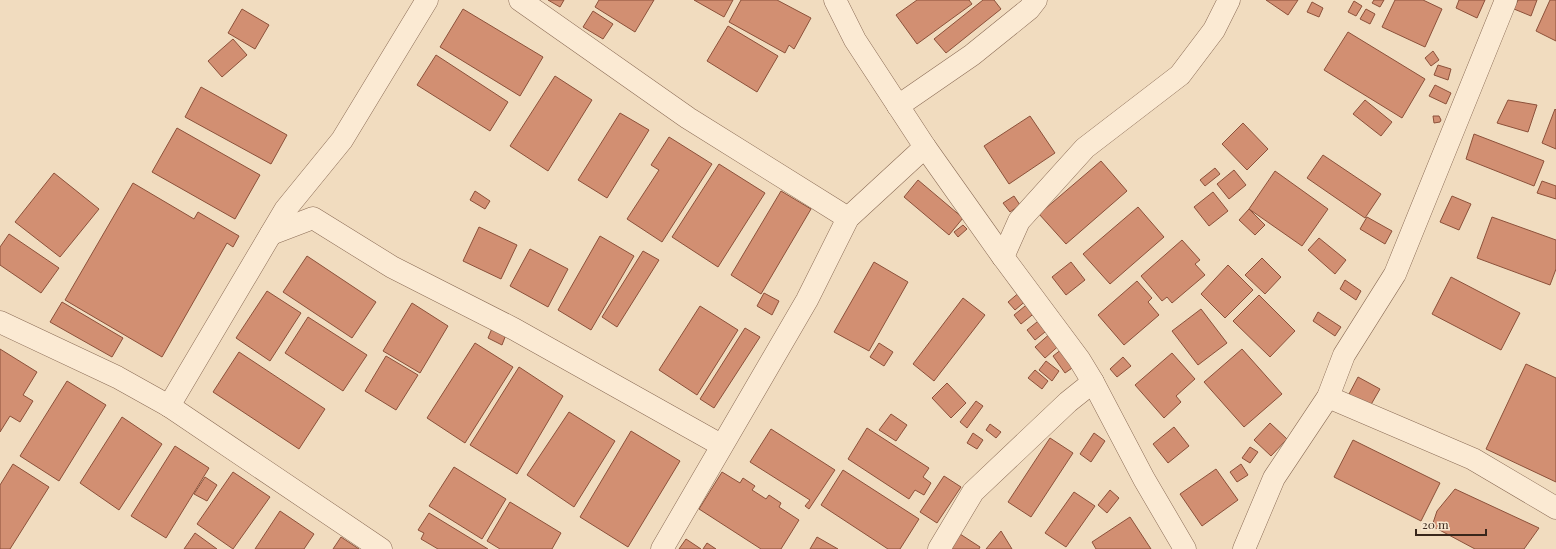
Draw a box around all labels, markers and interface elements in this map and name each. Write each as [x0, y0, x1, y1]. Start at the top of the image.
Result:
scale bar [1416, 511, 1486, 537]
text: 20 m [1422, 516, 1449, 532]

